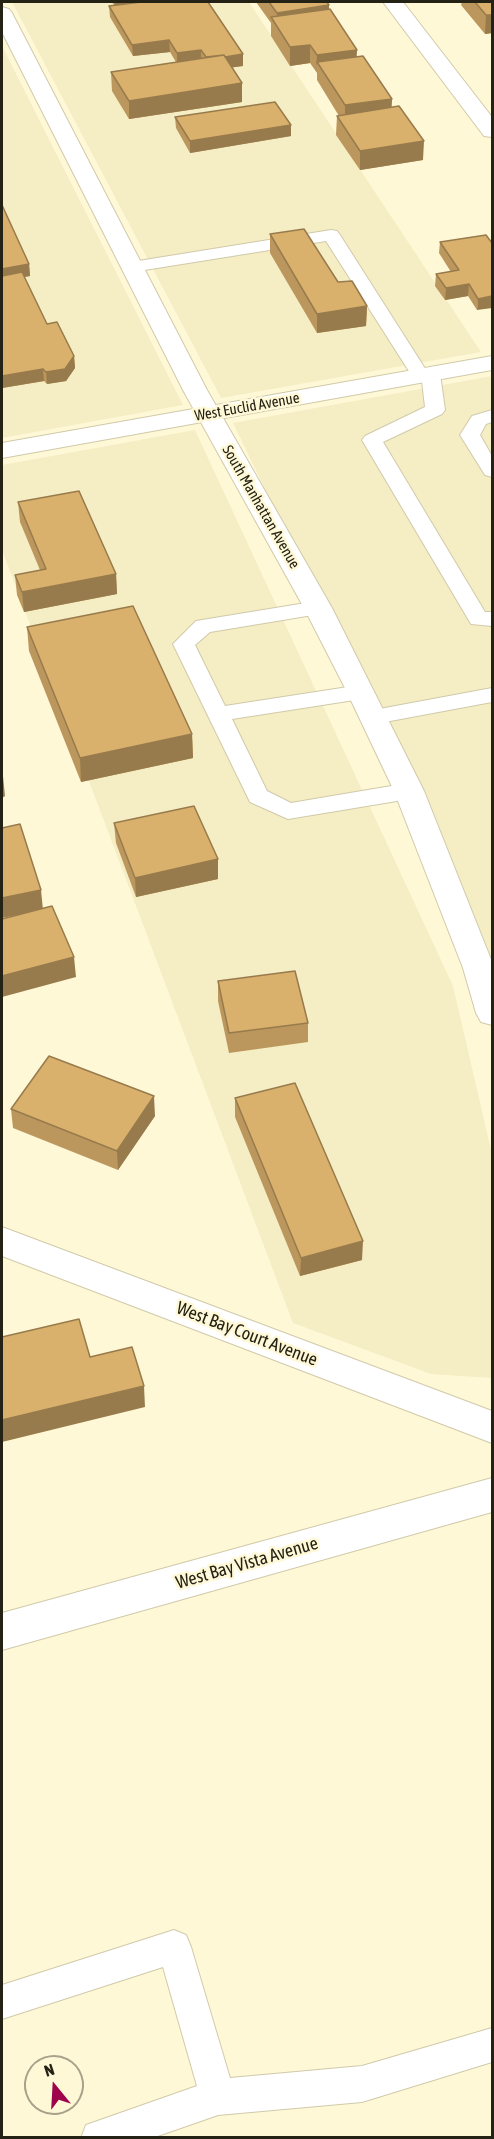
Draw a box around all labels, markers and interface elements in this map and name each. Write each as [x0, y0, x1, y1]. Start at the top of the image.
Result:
street label: West Euclid Avenue [193, 389, 301, 425]
street label: South Manhattan Avenue [218, 442, 304, 572]
street label: West Bay Court Avenue [173, 1297, 321, 1371]
street label: West Bay Vista Avenue [174, 1532, 320, 1594]
north arrow [24, 2055, 84, 2115]
text: N [42, 2060, 56, 2080]

